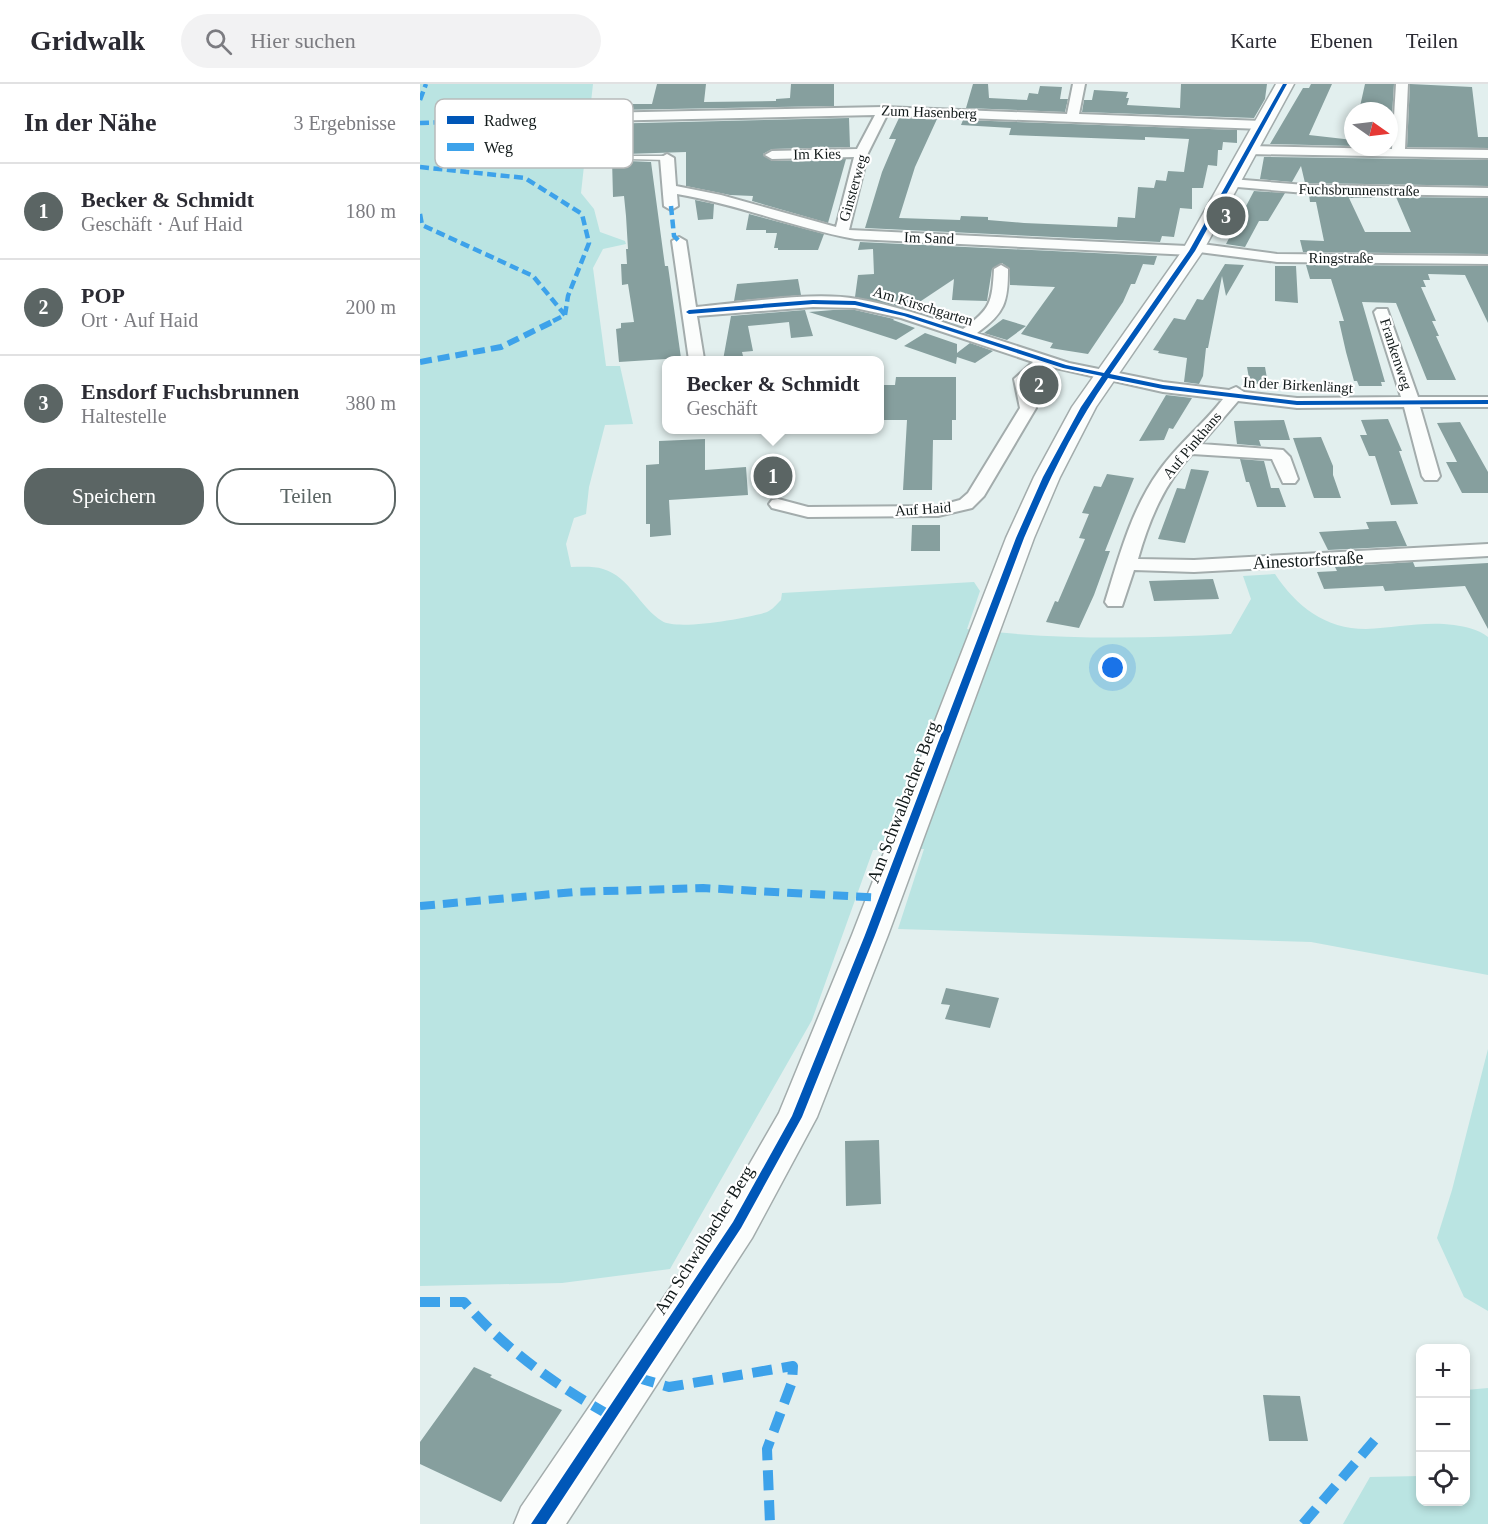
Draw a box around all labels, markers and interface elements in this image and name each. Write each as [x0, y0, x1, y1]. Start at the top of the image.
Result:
search box [181, 14, 601, 68]
text: Gridwalk [30, 25, 145, 56]
icon: search [202, 25, 235, 58]
text: Hier suchen [250, 28, 356, 53]
text: Karte [1230, 29, 1277, 53]
text: Ebenen [1310, 29, 1373, 53]
text: Teilen [1406, 29, 1458, 53]
legend [435, 99, 633, 168]
street label: Zum Hasenberg [881, 102, 978, 122]
north arrow [1344, 102, 1398, 156]
text: In der Nähe [24, 108, 156, 137]
text: 3 Ergebnisse [294, 112, 396, 134]
text: Radweg [484, 112, 536, 130]
text: Weg [484, 139, 513, 157]
street label: Im Kies [793, 146, 841, 162]
street label: Ginsterweg [836, 152, 870, 223]
street label: Fuchsbrunnenstraße [1298, 181, 1420, 199]
text: Becker & Schmidt [81, 187, 254, 212]
pin: 3 [1206, 194, 1246, 238]
text: 1 [39, 200, 49, 222]
text: 180 m [345, 200, 396, 222]
text: Geschäft · Auf Haid [81, 213, 243, 235]
street label: Im Sand [904, 229, 955, 247]
street label: Ringstraße [1309, 250, 1374, 266]
text: POP [81, 283, 125, 308]
street label: Am Kirschgarten [871, 283, 975, 329]
text: 2 [39, 296, 49, 318]
text: 200 m [345, 296, 396, 318]
text: Ort · Auf Haid [81, 309, 198, 331]
street label: Frankenweg [1377, 316, 1415, 392]
popup [662, 356, 884, 434]
pin: 2 [1020, 362, 1058, 408]
text: Becker & Schmidt [686, 371, 860, 396]
street label: In der Birkenlängt [1243, 374, 1354, 396]
text: Ensdorf Fuchsbrunnen [81, 379, 299, 404]
text: 3 [39, 392, 49, 414]
text: 380 m [345, 392, 396, 414]
text: Geschäft [686, 397, 758, 419]
text: Haltestelle [81, 405, 167, 427]
street label: Auf Pinkhans [1159, 408, 1225, 482]
pin: 1 [754, 454, 792, 498]
button: Speichern [24, 468, 204, 525]
button: Teilen [216, 468, 396, 525]
street label: Auf Haid [894, 499, 952, 519]
street label: Ainestorfstraße [1252, 547, 1364, 573]
your location [1098, 653, 1127, 682]
street label: Am Schwalbacher Berg [863, 718, 943, 886]
street label: Am Schwalbacher Berg [650, 1162, 758, 1318]
map controls [1416, 1344, 1470, 1506]
button: + [1416, 1344, 1470, 1398]
button: − [1416, 1398, 1470, 1452]
button: locate [1416, 1452, 1470, 1506]

